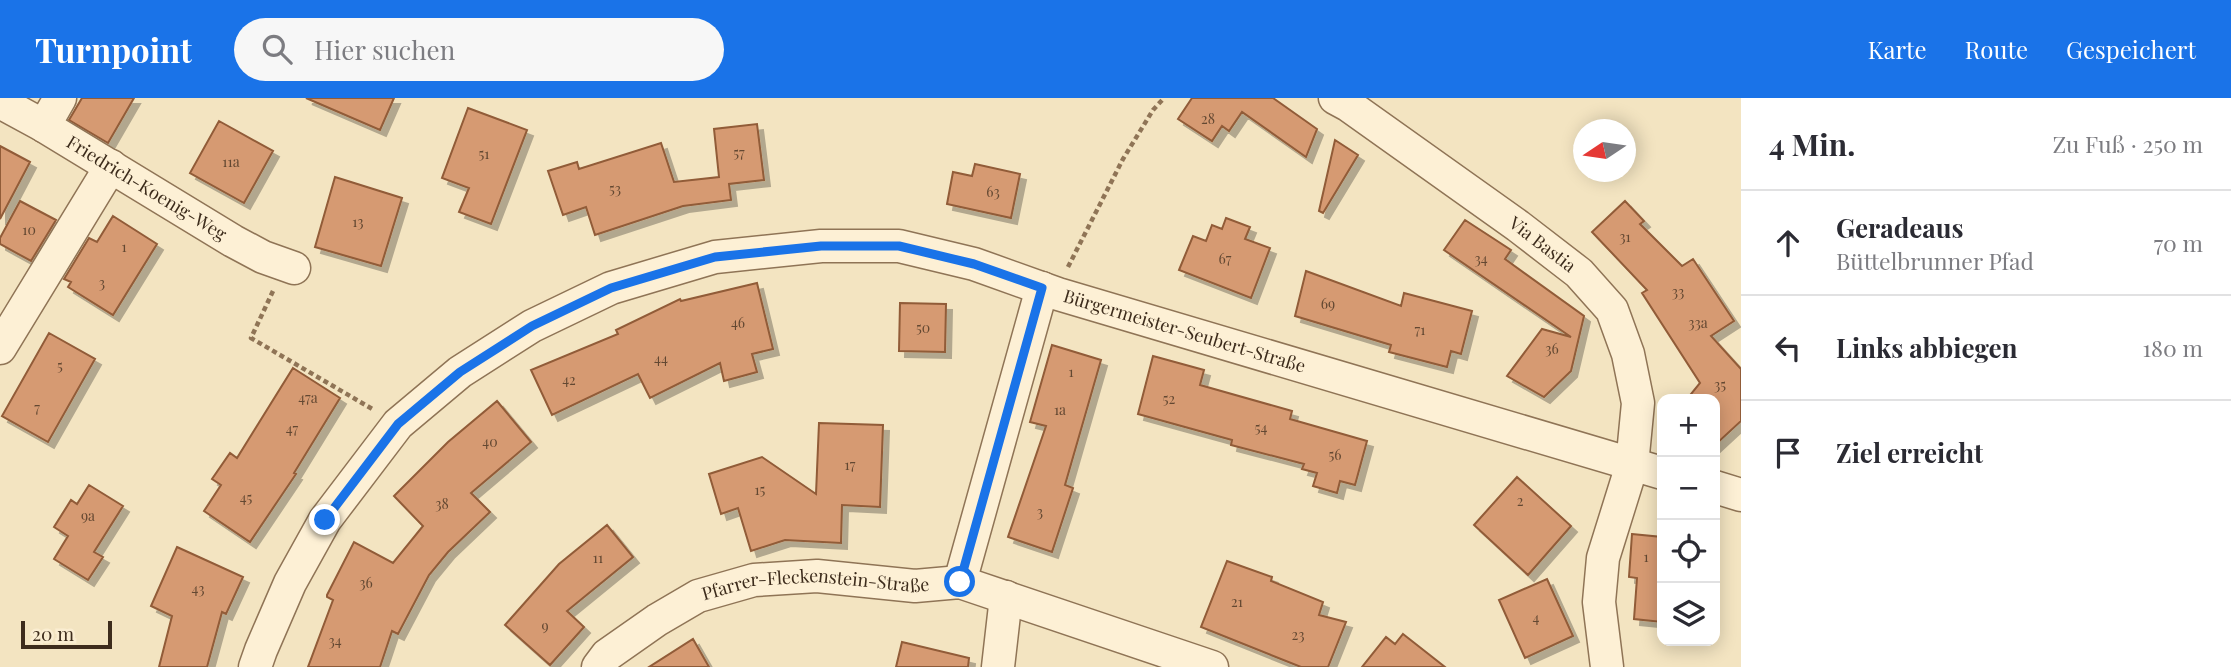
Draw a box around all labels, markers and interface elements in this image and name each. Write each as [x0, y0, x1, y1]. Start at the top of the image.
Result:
search box [234, 18, 724, 81]
text: Turnpoint [35, 27, 192, 71]
icon: search [258, 30, 296, 68]
text: Hier suchen [314, 32, 455, 67]
text: Karte [1868, 33, 1927, 65]
text: Route [1965, 33, 2028, 65]
text: Gespeichert [2066, 33, 2196, 65]
house number: 28 [1201, 109, 1215, 128]
north arrow [1573, 119, 1636, 182]
text: 4 Min. [1769, 124, 1855, 164]
text: Zu Fuß · 250 m [2052, 128, 2203, 159]
street label: Friedrich-Koenig-Weg [62, 130, 232, 246]
house number: 57 [733, 143, 745, 162]
house number: 51 [479, 144, 490, 163]
house number: 11a [222, 152, 240, 171]
house number: 53 [609, 179, 621, 198]
house number: 63 [986, 182, 1000, 201]
street label: Via Bastia [1504, 210, 1581, 277]
text: Geradeaus [1836, 210, 1964, 245]
house number: 13 [352, 212, 364, 231]
house number: 10 [22, 220, 36, 239]
icon: ahead [1769, 224, 1807, 262]
house number: 31 [1619, 227, 1631, 246]
text: 70 m [2154, 227, 2203, 258]
house number: 1 [121, 237, 127, 256]
text: Büttelbrunner Pfad [1836, 245, 2034, 276]
house number: 67 [1219, 249, 1232, 268]
house number: 34 [1474, 249, 1488, 268]
house number: 3 [99, 273, 105, 292]
house number: 33 [1672, 282, 1684, 301]
street label: Bürgermeister-Seubert-Straße [1061, 283, 1309, 378]
house number: 69 [1321, 294, 1335, 313]
house number: 46 [731, 313, 745, 332]
house number: 33a [1688, 313, 1708, 332]
house number: 50 [916, 318, 930, 337]
house number: 71 [1415, 320, 1425, 339]
icon: left [1769, 329, 1807, 367]
text: Links abbiegen [1836, 330, 2017, 365]
text: 180 m [2143, 332, 2203, 363]
house number: 36 [1545, 339, 1559, 358]
house number: 44 [654, 349, 668, 368]
house number: 5 [57, 356, 63, 375]
house number: 1 [1068, 362, 1074, 381]
house number: 42 [562, 370, 576, 389]
house number: 35 [1714, 375, 1726, 394]
house number: 47a [298, 388, 318, 407]
house number: 52 [1163, 389, 1176, 408]
map controls [1657, 394, 1720, 646]
button: + [1657, 394, 1720, 457]
house number: 7 [34, 398, 40, 417]
house number: 1a [1054, 400, 1066, 419]
house number: 54 [1255, 418, 1267, 437]
house number: 47 [286, 419, 299, 438]
house number: 40 [482, 432, 498, 451]
icon: arrive [1769, 434, 1807, 472]
text: Ziel erreicht [1836, 435, 1983, 470]
house number: 56 [1328, 445, 1342, 464]
house number: 17 [845, 455, 856, 474]
button: − [1657, 457, 1720, 520]
house number: 15 [755, 480, 766, 499]
house number: 45 [240, 488, 253, 507]
house number: 2 [1517, 491, 1524, 510]
house number: 38 [435, 494, 449, 513]
house number: 3 [1037, 502, 1043, 521]
route end [309, 504, 340, 535]
house number: 9a [81, 506, 95, 525]
button: locate [1657, 520, 1720, 583]
house number: 1 [1643, 547, 1649, 566]
house number: 11 [593, 548, 603, 567]
street label: Pfarrer-Fleckenstein-Straße [699, 563, 930, 605]
route start [944, 566, 975, 597]
house number: 36 [359, 573, 373, 592]
house number: 43 [192, 579, 204, 598]
button: layers [1657, 583, 1720, 646]
house number: 21 [1231, 592, 1243, 611]
house number: 4 [1533, 608, 1540, 627]
house number: 9 [541, 616, 549, 635]
scale bar [21, 618, 112, 650]
text: 20 m [32, 620, 74, 646]
house number: 23 [1291, 625, 1305, 644]
house number: 34 [328, 631, 342, 650]

